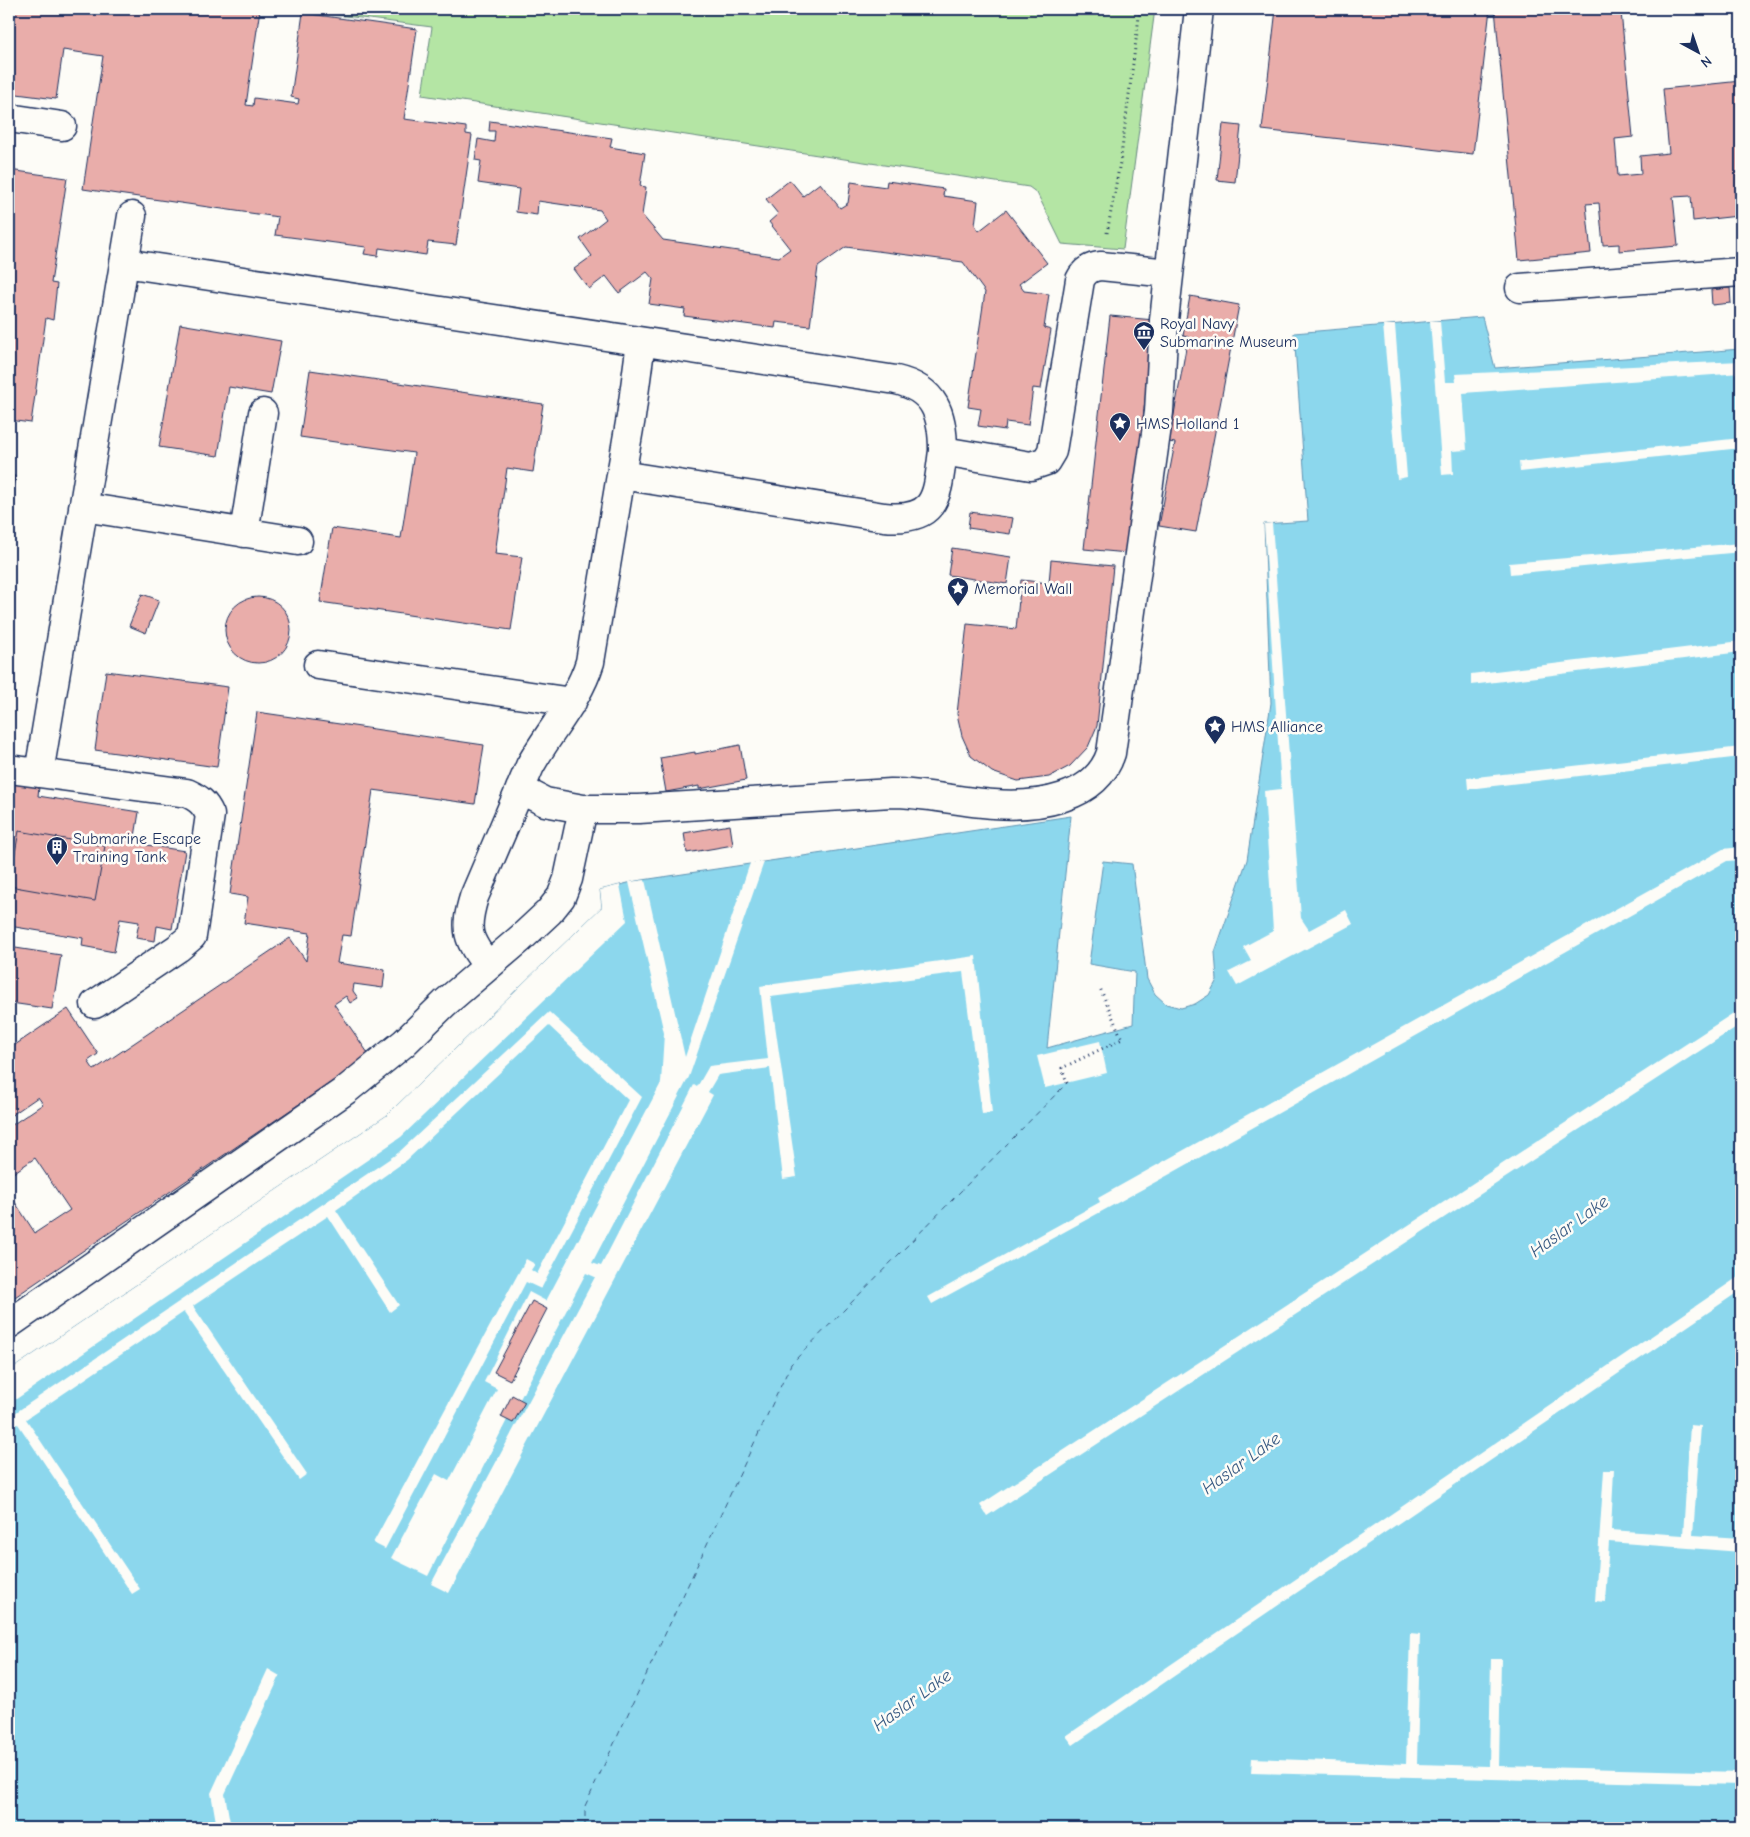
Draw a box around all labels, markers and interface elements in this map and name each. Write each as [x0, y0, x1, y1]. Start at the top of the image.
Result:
north arrow [1672, 28, 1722, 78]
text: N [1697, 52, 1715, 71]
place label: Royal Navy Submarine Museum [1160, 315, 1297, 351]
museum icon: Royal Navy Submarine Museum [1132, 320, 1156, 351]
place icon: HMS Holland 1 [1108, 411, 1132, 442]
place label: HMS Holland 1 [1136, 415, 1239, 433]
place icon: Memorial Wall [946, 576, 970, 607]
place label: Memorial Wall [974, 580, 1072, 598]
place icon: HMS Alliance [1203, 714, 1227, 745]
place label: HMS Alliance [1231, 718, 1323, 736]
place label: Submarine Escape Training Tank [73, 830, 201, 866]
building icon: Submarine Escape Training Tank [45, 835, 69, 866]
water label: Haslar Lake [1526, 1191, 1613, 1262]
water label: Haslar Lake [1198, 1428, 1285, 1499]
water label: Haslar Lake [869, 1665, 956, 1736]

